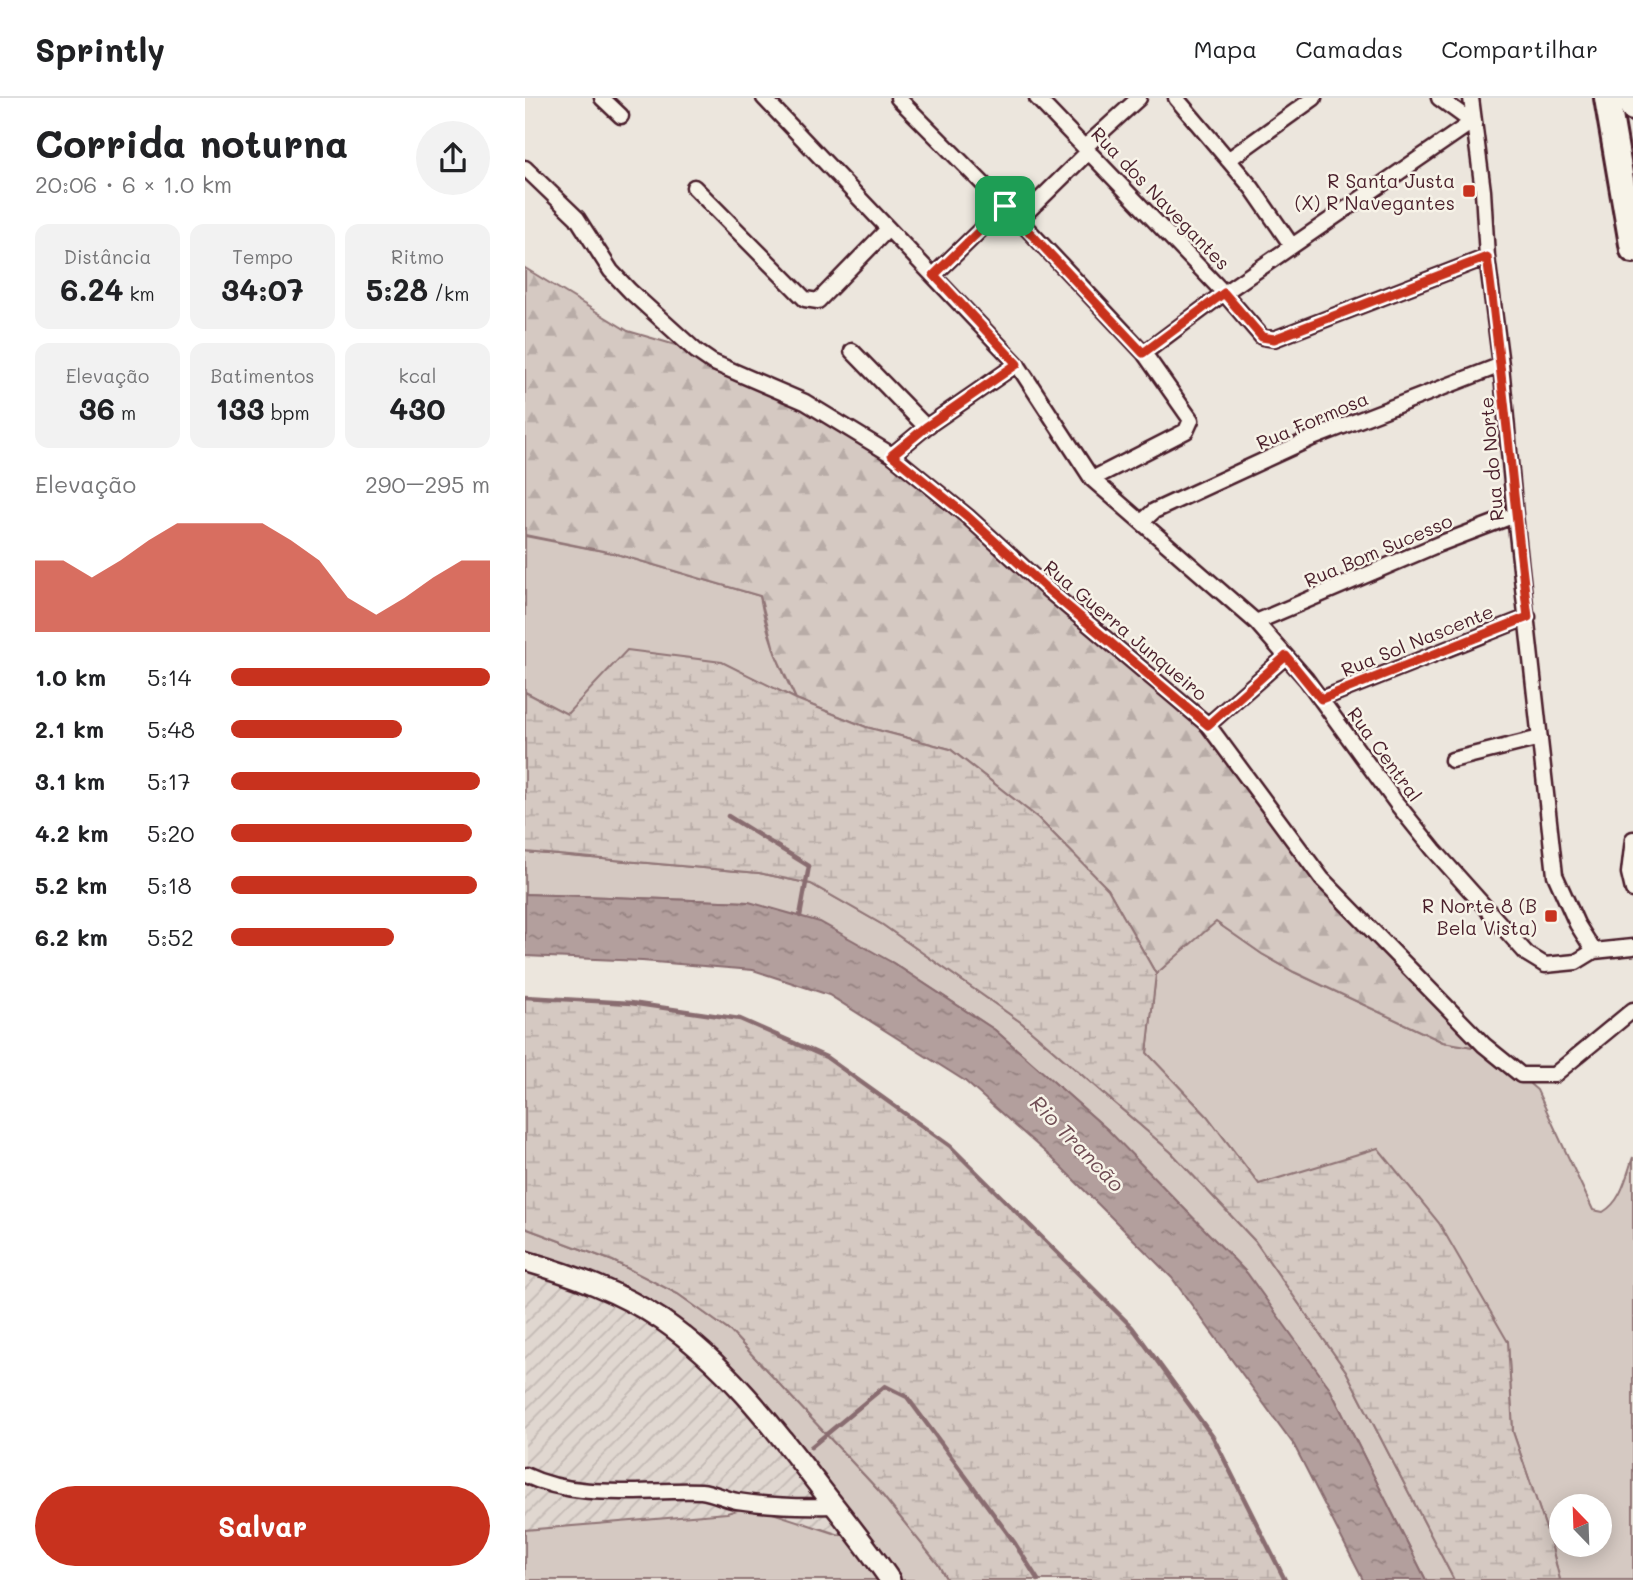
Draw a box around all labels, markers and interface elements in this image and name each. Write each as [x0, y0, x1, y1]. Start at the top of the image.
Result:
text: Sprintly [35, 27, 165, 70]
text: Mapa [1193, 33, 1257, 64]
text: Camadas [1295, 33, 1403, 64]
text: Compartilhar [1441, 33, 1598, 64]
text: Corrida noturna [35, 118, 348, 168]
button: share [416, 121, 490, 195]
street label: Rua dos Navegantes [1086, 121, 1236, 275]
place label: R Santa Justa (X) R Navegantes [1295, 168, 1455, 215]
text: 20:06 · 6 × 1.0 km [35, 169, 232, 199]
pin [975, 176, 1035, 236]
marker: R Santa Justa (X) R Navegantes [1461, 183, 1477, 199]
icon: arrive [986, 187, 1024, 225]
text: Distância [64, 244, 151, 269]
text: Tempo [232, 244, 293, 269]
text: Ritmo [391, 244, 444, 269]
text: 6.24 [60, 269, 123, 309]
text: 34:07 [221, 269, 304, 309]
text: 5:28 [366, 269, 428, 309]
text: km [123, 281, 155, 306]
text: /km [428, 281, 469, 306]
text: Elevação [66, 363, 149, 388]
text: Batimentos [210, 363, 315, 388]
text: kcal [399, 363, 436, 388]
street label: Rua Formosa [1252, 385, 1372, 455]
text: 36 [79, 388, 115, 428]
text: 133 [215, 388, 265, 428]
text: 430 [389, 388, 446, 428]
street label: Rua do Norte [1473, 396, 1509, 522]
text: m [115, 400, 136, 425]
text: bpm [265, 400, 310, 425]
text: Elevação [35, 469, 136, 499]
text: 290–295 m [365, 469, 490, 499]
street label: Rua Bom Sucesso [1300, 508, 1456, 592]
street label: Rua Guerra Junqueiro [1039, 554, 1213, 706]
street label: Rua Sol Nascente [1337, 598, 1497, 682]
text: 1.0 km [35, 662, 106, 692]
text: 5:14 [147, 662, 191, 692]
street label: Rua Central [1342, 702, 1428, 806]
text: 2.1 km [35, 714, 104, 744]
text: 5:48 [147, 714, 195, 744]
text: 3.1 km [35, 766, 105, 796]
text: 5:17 [147, 766, 191, 796]
text: 4.2 km [35, 818, 108, 848]
text: 5:20 [147, 818, 195, 848]
text: 5.2 km [35, 870, 107, 900]
text: 5:18 [147, 870, 192, 900]
place label: R Norte 8 (B Bela Vista) [1422, 893, 1537, 940]
marker: R Norte 8 (B Bela Vista) [1543, 908, 1559, 924]
text: 6.2 km [35, 922, 108, 952]
text: 5:52 [147, 922, 194, 952]
water label: Rio Trancão [1025, 1089, 1131, 1197]
button: Salvar [35, 1486, 490, 1566]
north arrow [1549, 1494, 1612, 1558]
map controls [1549, 1494, 1612, 1557]

